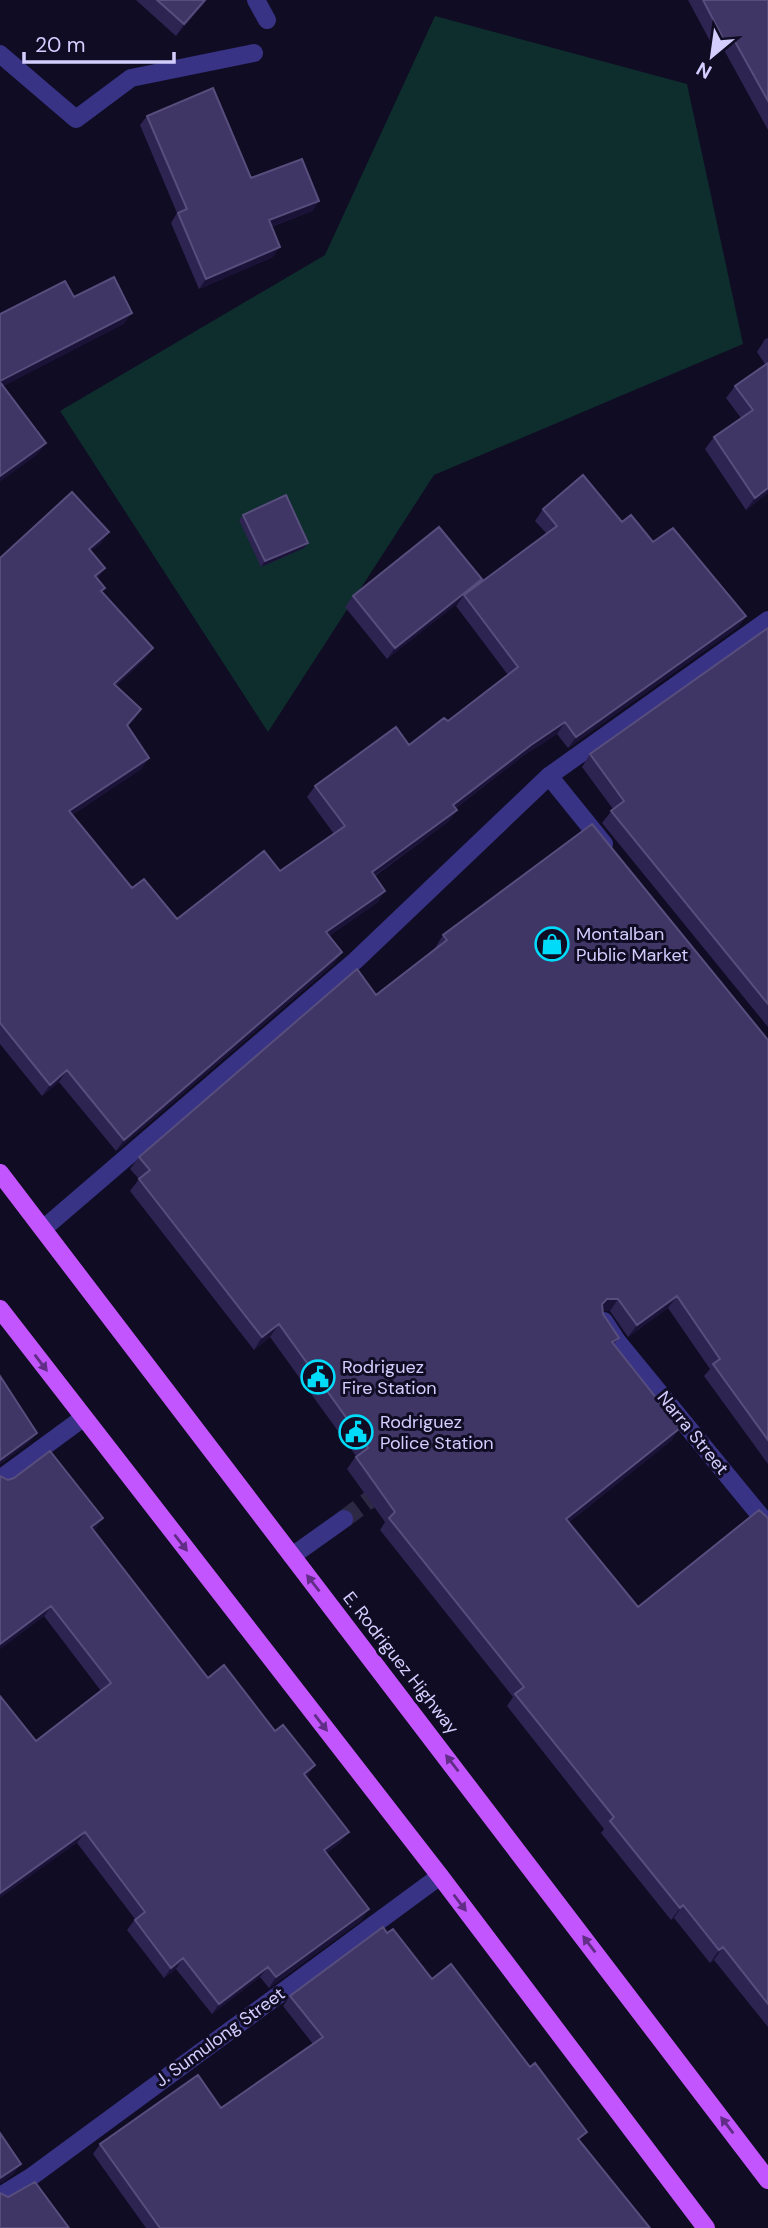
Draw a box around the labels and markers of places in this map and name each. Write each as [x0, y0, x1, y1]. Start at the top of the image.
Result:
place label: Montalban Public Market [576, 922, 688, 967]
shop icon: Montalban Public Market [533, 925, 571, 963]
place label: Rodriguez Fire Station [342, 1355, 437, 1400]
public building icon: Rodriguez Fire Station [299, 1358, 337, 1396]
place label: Rodriguez Police Station [380, 1410, 494, 1455]
public building icon: Rodriguez Police Station [337, 1413, 375, 1451]

